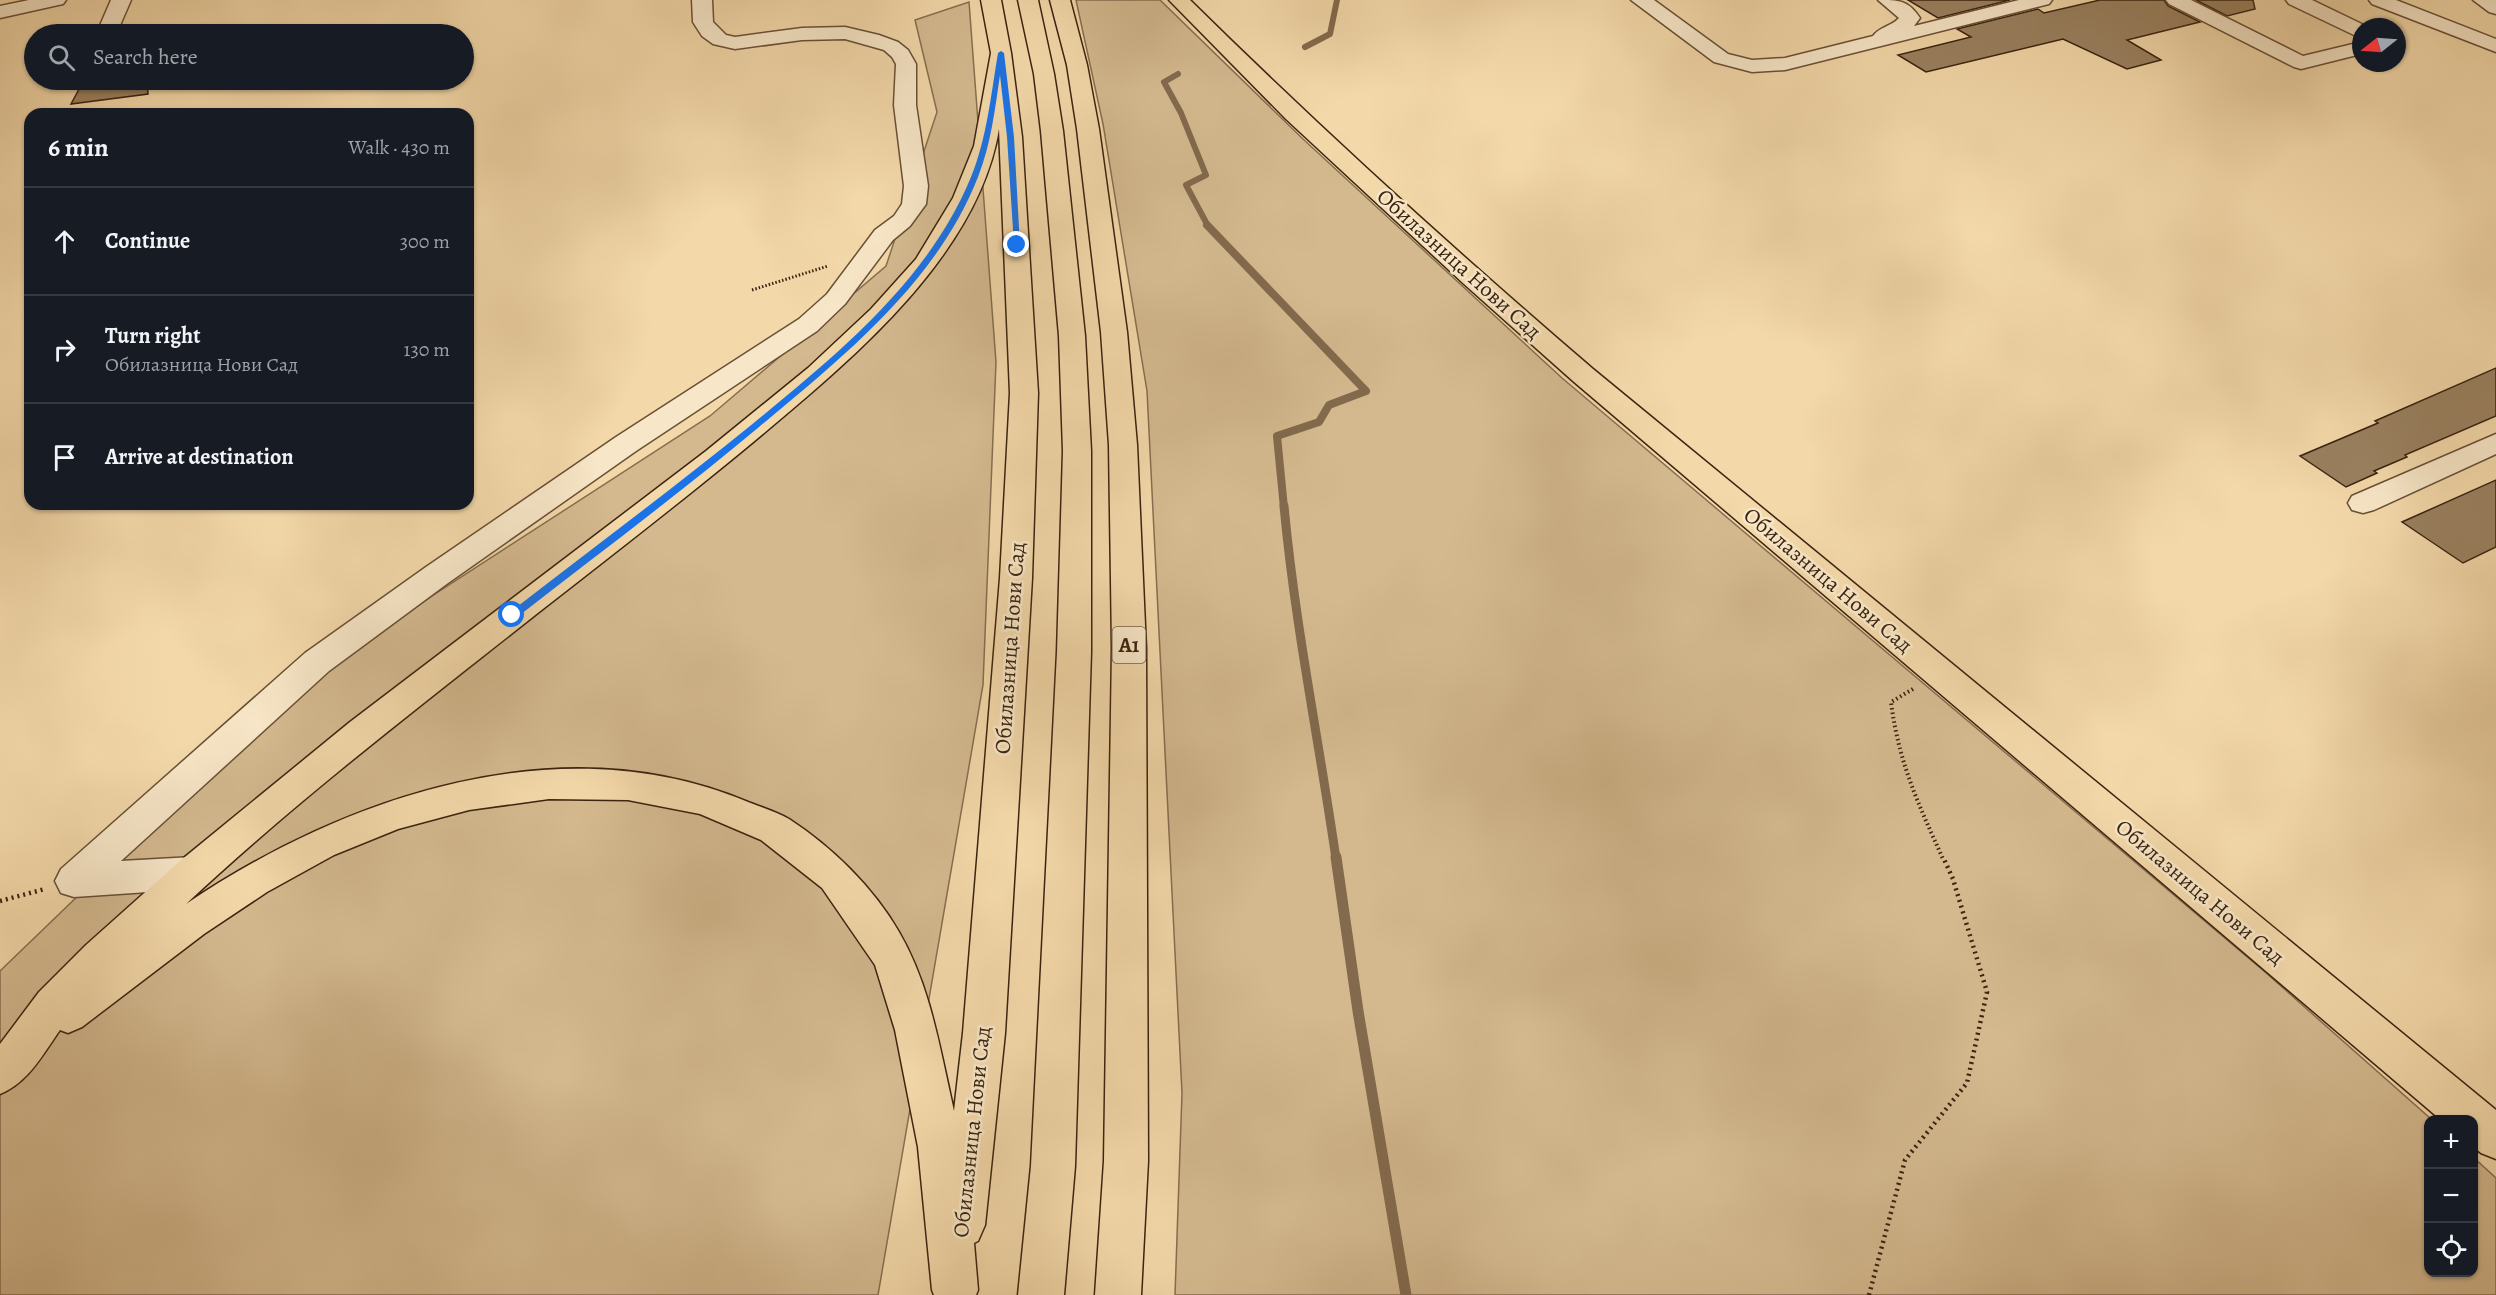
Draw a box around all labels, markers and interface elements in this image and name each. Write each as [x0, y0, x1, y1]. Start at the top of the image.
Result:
north arrow [2352, 18, 2406, 72]
search box [24, 24, 474, 90]
icon: search [45, 41, 78, 74]
text: Search here [93, 42, 198, 72]
text: 6 min [48, 130, 109, 165]
text: Walk · 430 m [348, 134, 450, 161]
street label: Обилазница Нови Сад [1370, 182, 1548, 346]
icon: ahead [48, 225, 81, 258]
text: Continue [105, 226, 190, 256]
text: 300 m [400, 228, 450, 255]
route end [1003, 231, 1029, 257]
text: Turn right [105, 321, 201, 351]
icon: right [48, 333, 81, 366]
text: 130 m [404, 336, 450, 363]
text: Обилазница Нови Сад [105, 351, 298, 378]
icon: arrive [48, 441, 81, 474]
text: Arrive at destination [105, 442, 294, 472]
street label: Обилазница Нови Сад [1737, 500, 1919, 660]
street label: Обилазница Нови Сад [988, 541, 1032, 755]
route start [498, 601, 524, 627]
road number: A1 [1112, 627, 1146, 663]
street label: Обилазница Нови Сад [2109, 812, 2291, 972]
street label: Обилазница Нови Сад [946, 1025, 998, 1239]
map controls [2424, 1115, 2478, 1277]
button: + [2424, 1115, 2478, 1169]
button: − [2424, 1169, 2478, 1223]
button: locate [2424, 1223, 2478, 1277]

